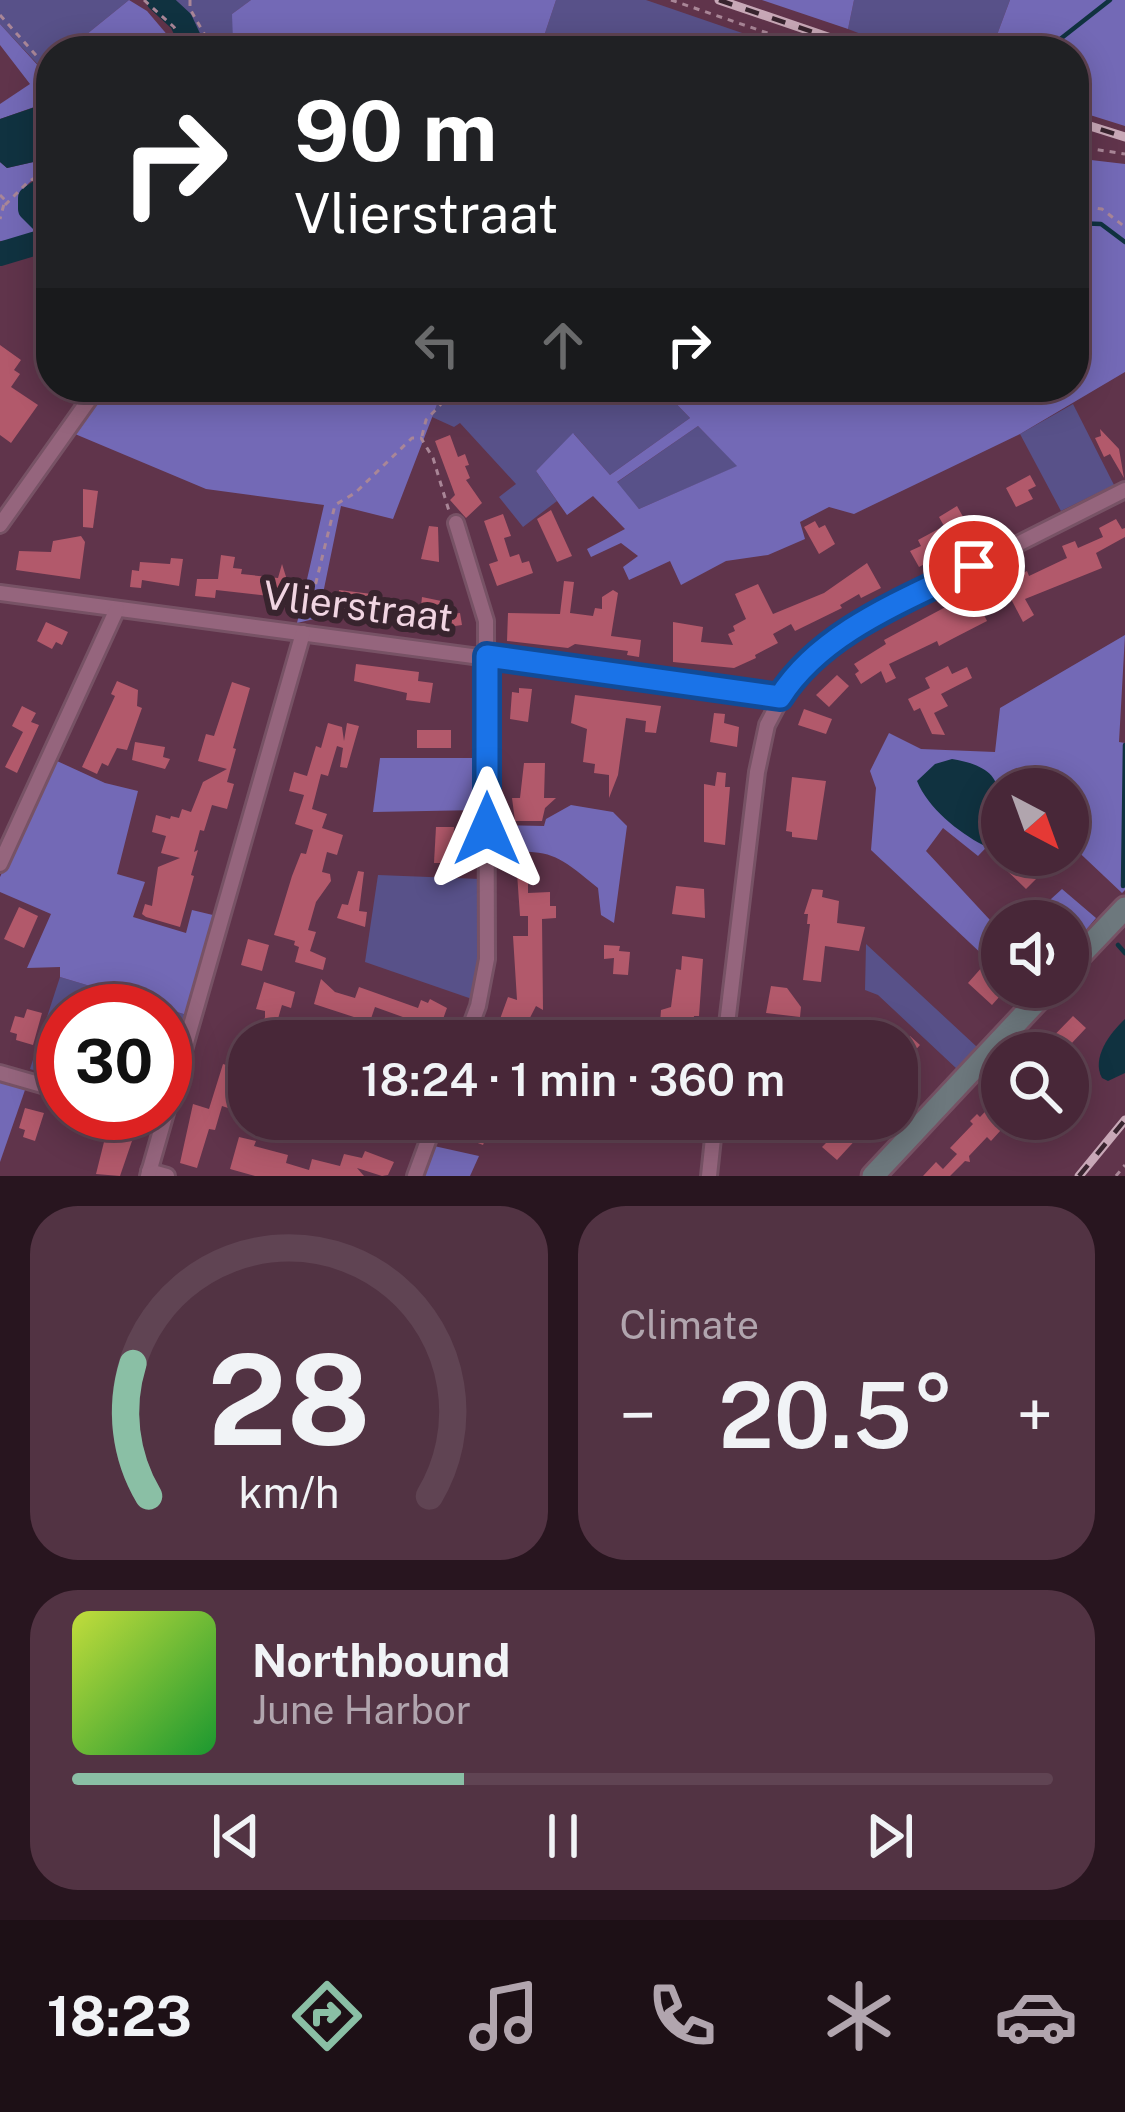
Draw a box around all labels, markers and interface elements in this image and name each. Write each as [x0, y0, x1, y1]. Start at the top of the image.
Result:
text: 90 m [294, 81, 497, 180]
icon: right [96, 84, 252, 240]
text: Vlierstraat [294, 182, 559, 245]
icon: left [404, 312, 470, 378]
icon: ahead [530, 312, 596, 378]
icon: right [656, 312, 722, 378]
pin [923, 515, 1025, 617]
icon: arrive [941, 533, 1007, 599]
street label: Vlierstraat [260, 572, 456, 640]
position arrow [424, 766, 550, 892]
north arrow [981, 768, 1089, 876]
map controls [981, 768, 1089, 1140]
button: sound [981, 900, 1089, 1008]
speed limit sign: 30 [36, 984, 192, 1140]
button: search [981, 1032, 1089, 1140]
text: 18:24 · 1 min · 360 m [361, 1053, 785, 1106]
text: Climate [620, 1302, 759, 1348]
text: 28 [207, 1326, 370, 1473]
text: 20.5° [718, 1362, 954, 1468]
text: − [620, 1376, 656, 1454]
text: + [1016, 1376, 1053, 1454]
text: km/h [238, 1467, 339, 1518]
text: Northbound [252, 1634, 510, 1687]
text: June Harbor [252, 1687, 471, 1733]
icon: previous [203, 1803, 269, 1869]
icon: pause [530, 1803, 596, 1869]
icon: next [857, 1803, 923, 1869]
icon: directions [285, 1974, 369, 2058]
icon: music [462, 1974, 546, 2058]
icon: phone [640, 1974, 724, 2058]
icon: climate [817, 1974, 901, 2058]
icon: car [994, 1974, 1078, 2058]
text: 18:23 [47, 1985, 192, 2048]

